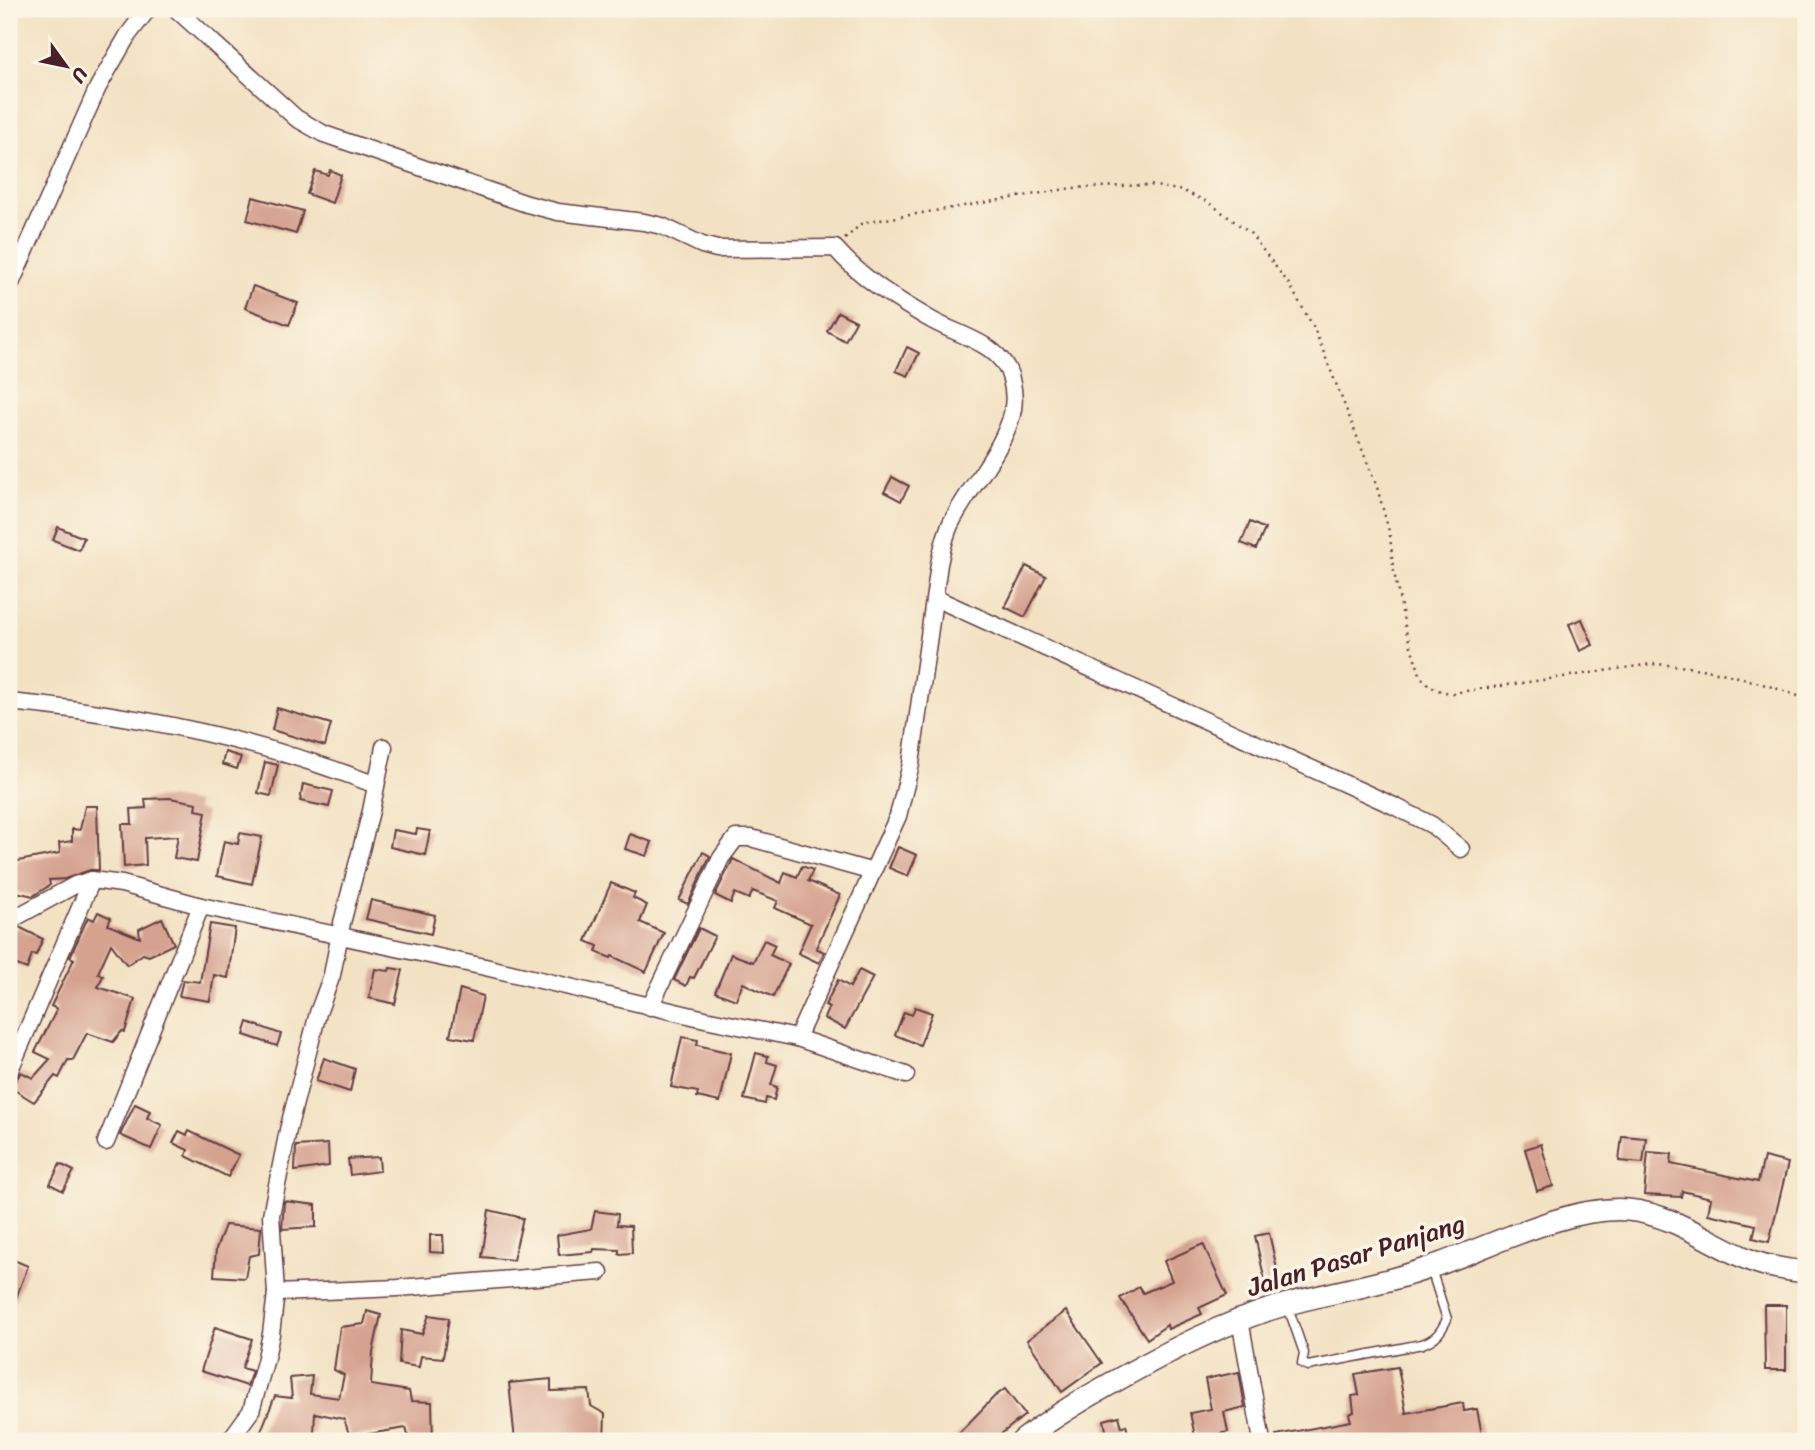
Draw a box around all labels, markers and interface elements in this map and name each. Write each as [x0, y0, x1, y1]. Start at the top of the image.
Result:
north arrow [32, 32, 102, 102]
text: U [62, 61, 97, 90]
street label: Jalan Pasar Panjang [1240, 1200, 1471, 1310]

